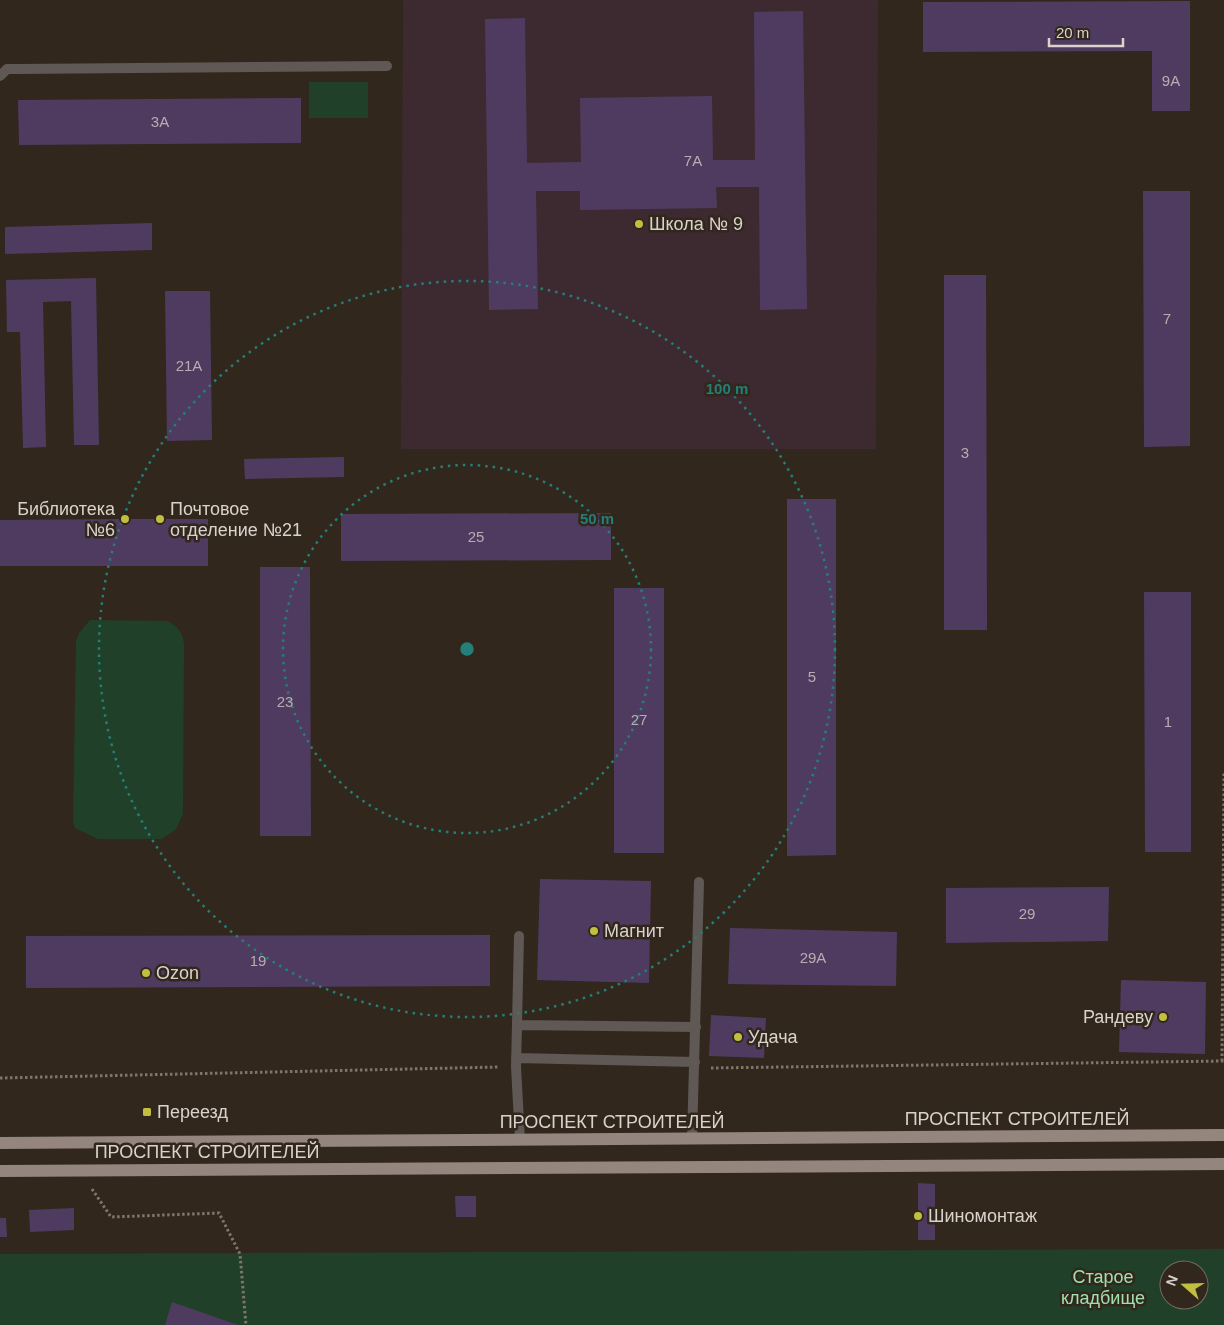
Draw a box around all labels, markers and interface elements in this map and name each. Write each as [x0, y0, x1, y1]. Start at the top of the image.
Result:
scale bar [1049, 15, 1123, 47]
text: 20 m [1056, 24, 1089, 41]
house number: 9А [1162, 72, 1180, 89]
house number: 3А [151, 113, 169, 130]
house number: 7А [684, 152, 702, 169]
place label: Школа № 9 [649, 214, 743, 234]
marker: Школа № 9 [633, 218, 645, 230]
house number: 7 [1163, 310, 1171, 327]
house number: 21А [176, 357, 202, 374]
text: 100 m [706, 380, 748, 397]
house number: 3 [961, 444, 969, 461]
place label: Библиотека №6 [17, 499, 116, 540]
place label: Почтовое отделение №21 [170, 499, 302, 540]
text: 50 m [580, 510, 614, 527]
marker: Библиотека №6 [119, 513, 131, 525]
marker: Почтовое отделение №21 [154, 513, 166, 525]
house number: 25 [468, 528, 484, 545]
centre of rings [458, 640, 476, 658]
house number: 5 [808, 668, 816, 685]
house number: 23 [277, 693, 293, 710]
house number: 27 [631, 711, 647, 728]
house number: 1 [1164, 713, 1172, 730]
house number: 29 [1019, 905, 1035, 922]
place label: Магнит [604, 921, 664, 941]
marker: Магнит [588, 925, 600, 937]
house number: 29А [800, 949, 826, 966]
house number: 19 [250, 952, 266, 969]
place label: Ozon [156, 963, 199, 983]
marker: Ozon [140, 967, 152, 979]
place label: Рандеву [1083, 1007, 1153, 1027]
marker: Рандеву [1157, 1011, 1169, 1023]
place label: Удача [748, 1027, 799, 1047]
marker: Удача [732, 1031, 744, 1043]
place label: Переезд [157, 1102, 228, 1122]
marker: Переезд [141, 1106, 153, 1118]
street label: ПРОСПЕКТ СТРОИТЕЛЕЙ [905, 1108, 1129, 1129]
street label: ПРОСПЕКТ СТРОИТЕЛЕЙ [500, 1111, 724, 1132]
street label: ПРОСПЕКТ СТРОИТЕЛЕЙ [95, 1141, 319, 1162]
place label: Шиномонтаж [928, 1206, 1037, 1226]
marker: Шиномонтаж [912, 1210, 924, 1222]
north arrow [1159, 1260, 1209, 1310]
park label: Старое кладбище [1061, 1267, 1145, 1308]
text: N [1163, 1273, 1181, 1288]

